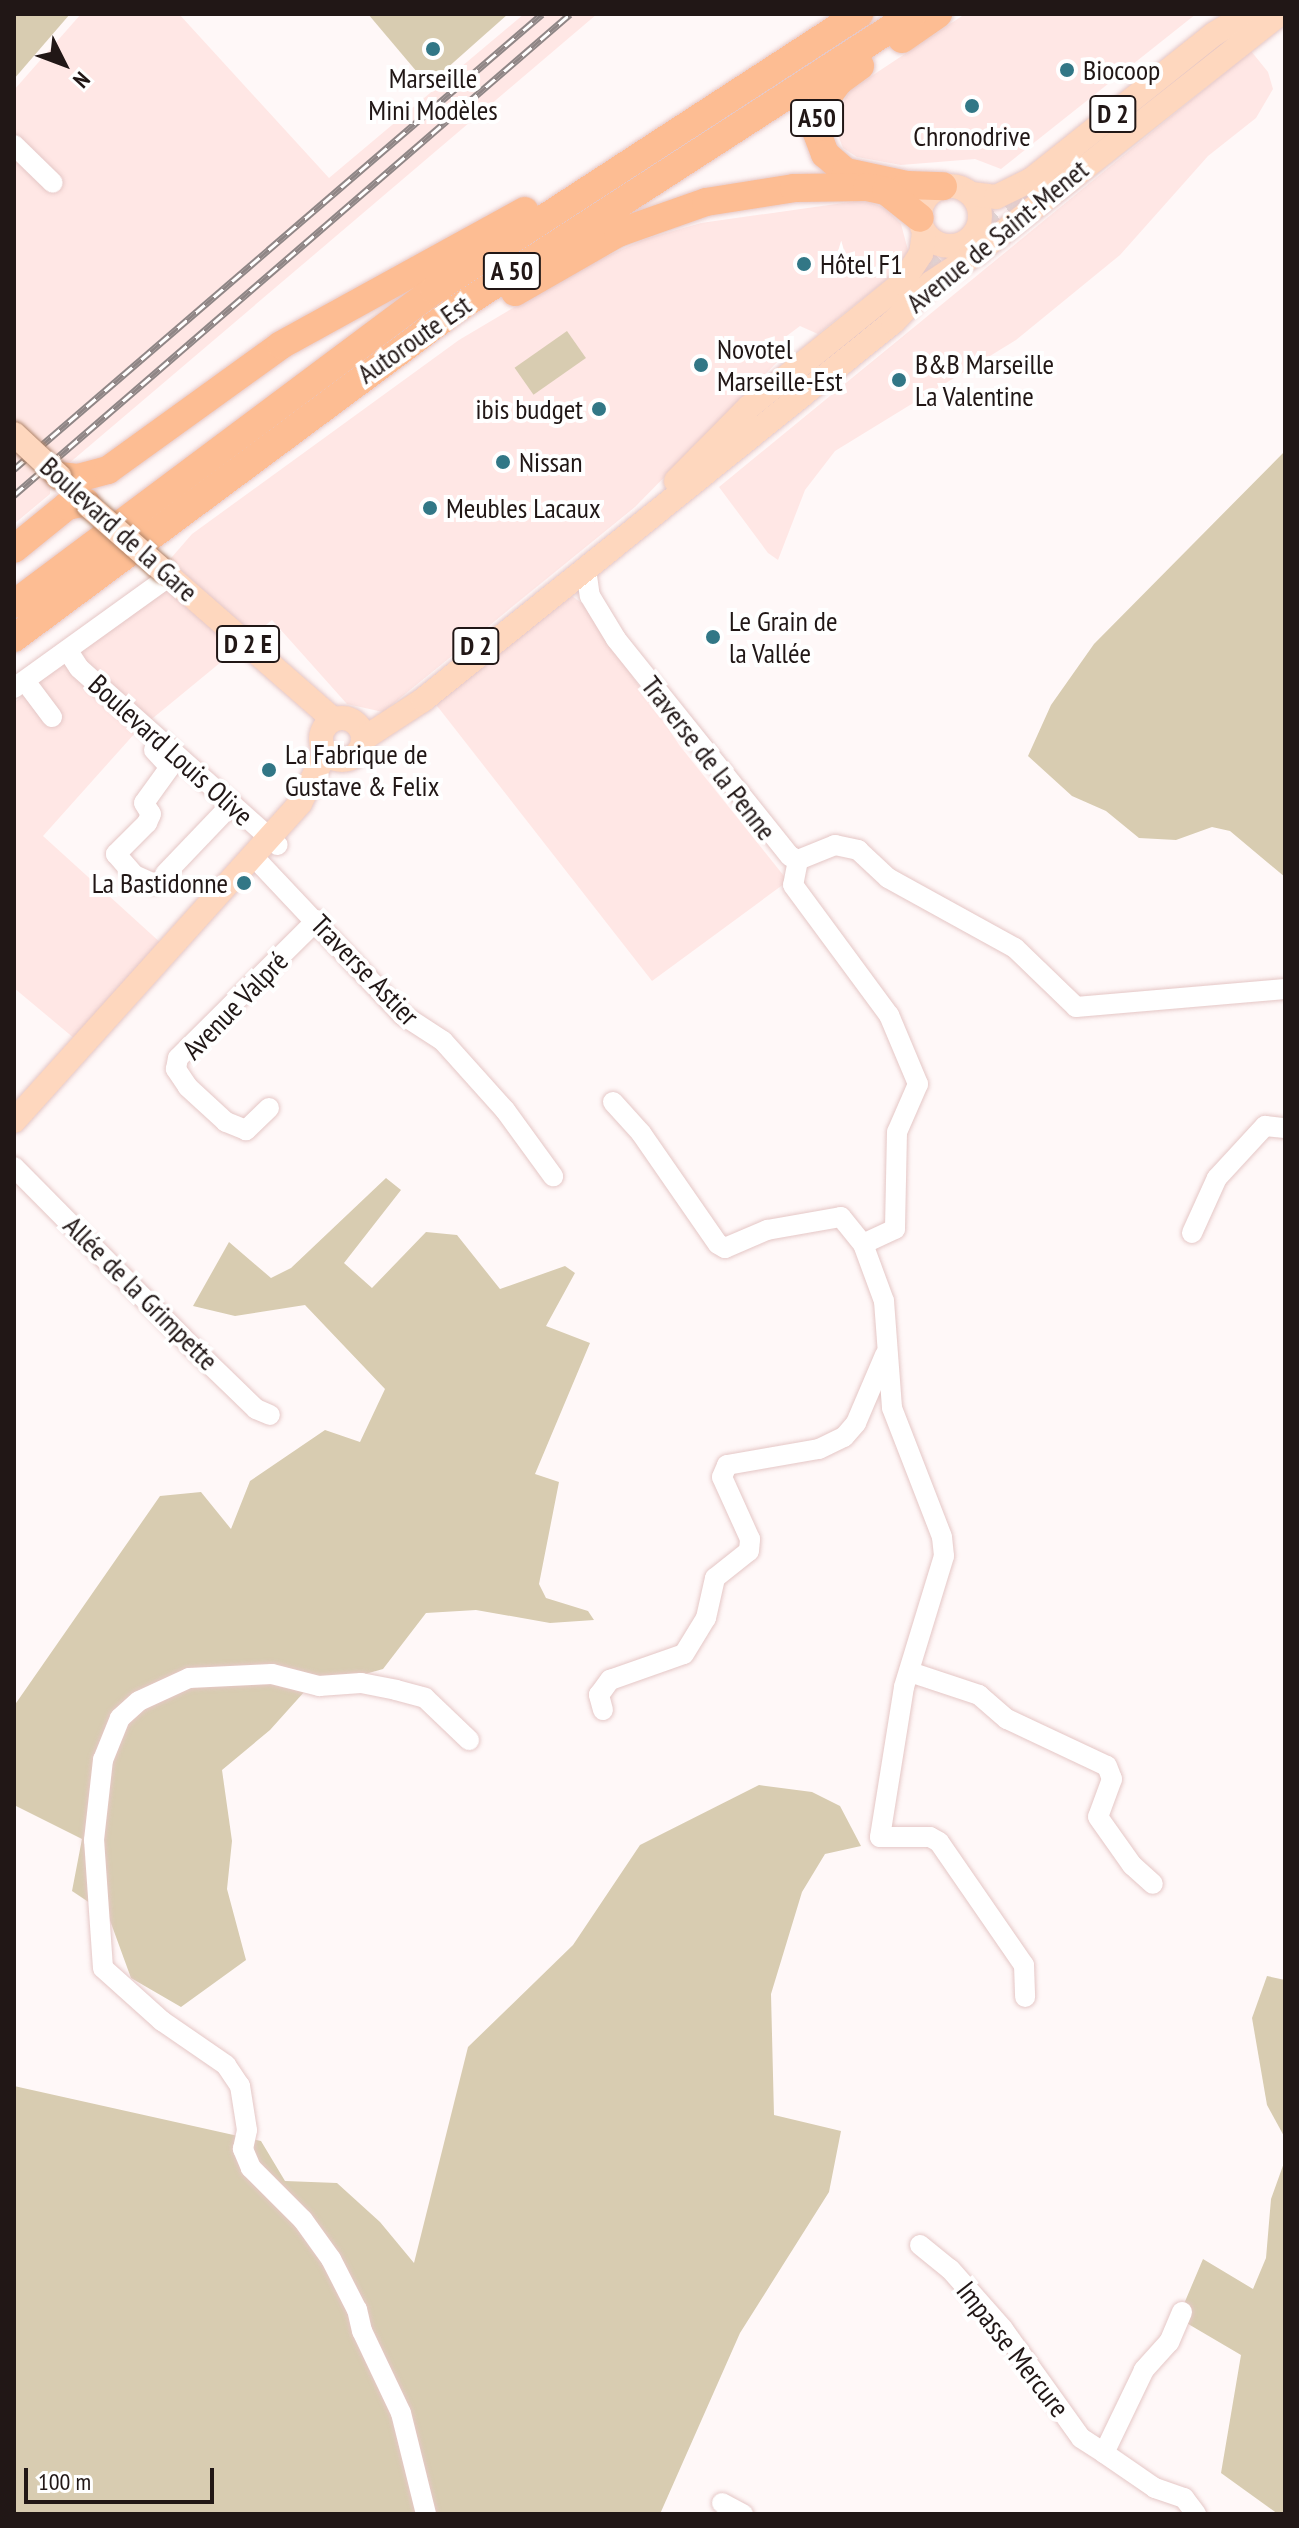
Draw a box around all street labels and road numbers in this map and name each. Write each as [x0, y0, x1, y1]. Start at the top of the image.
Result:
road number: D 2 [1089, 92, 1137, 136]
road number: A50 [789, 96, 845, 140]
street label: Avenue de Saint-Menet [899, 152, 1095, 320]
road number: A 50 [482, 249, 542, 293]
street label: Autoroute Est [351, 288, 477, 390]
street label: Boulevard de la Gare [33, 449, 205, 609]
road number: D 2 E [214, 622, 282, 666]
road number: D 2 [452, 624, 500, 668]
street label: Boulevard Louis Olive [82, 667, 260, 833]
street label: Traverse de la Penne [635, 669, 783, 847]
street label: Traverse Astier [304, 907, 426, 1033]
street label: Avenue Valpré [175, 944, 295, 1066]
street label: Allée de la Grimpette [57, 1209, 225, 1377]
street label: Impasse Mercure [950, 2274, 1076, 2424]

